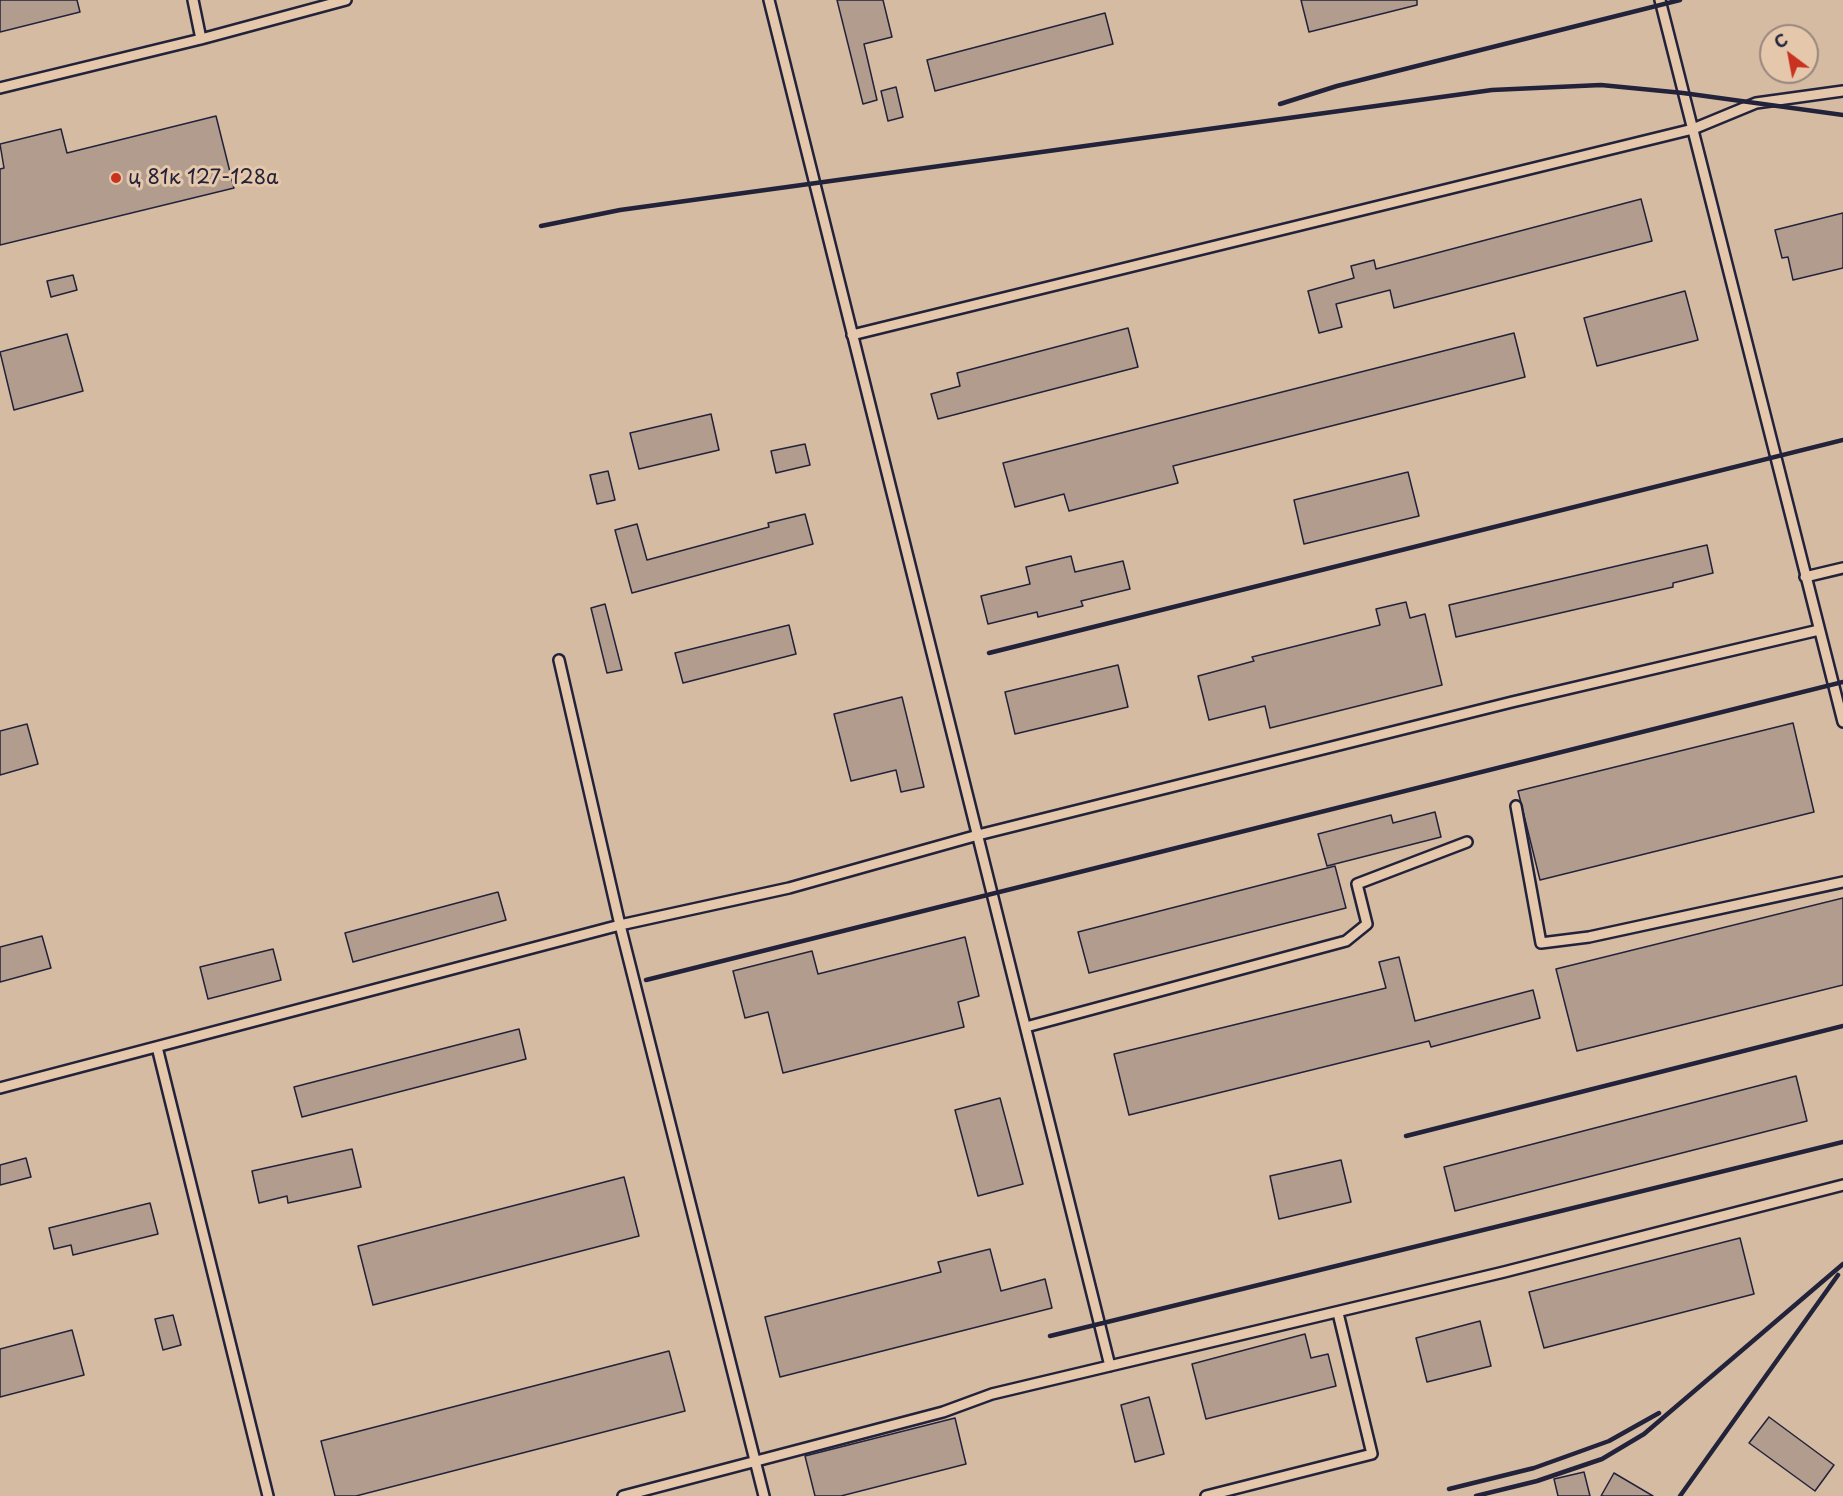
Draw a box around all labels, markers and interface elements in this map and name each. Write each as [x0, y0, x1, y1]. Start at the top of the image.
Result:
north arrow [1759, 24, 1819, 84]
text: С [1769, 27, 1792, 54]
place label: ц 81к 127-128а [128, 166, 279, 190]
marker: ц 81к 127-128а [109, 171, 123, 185]

